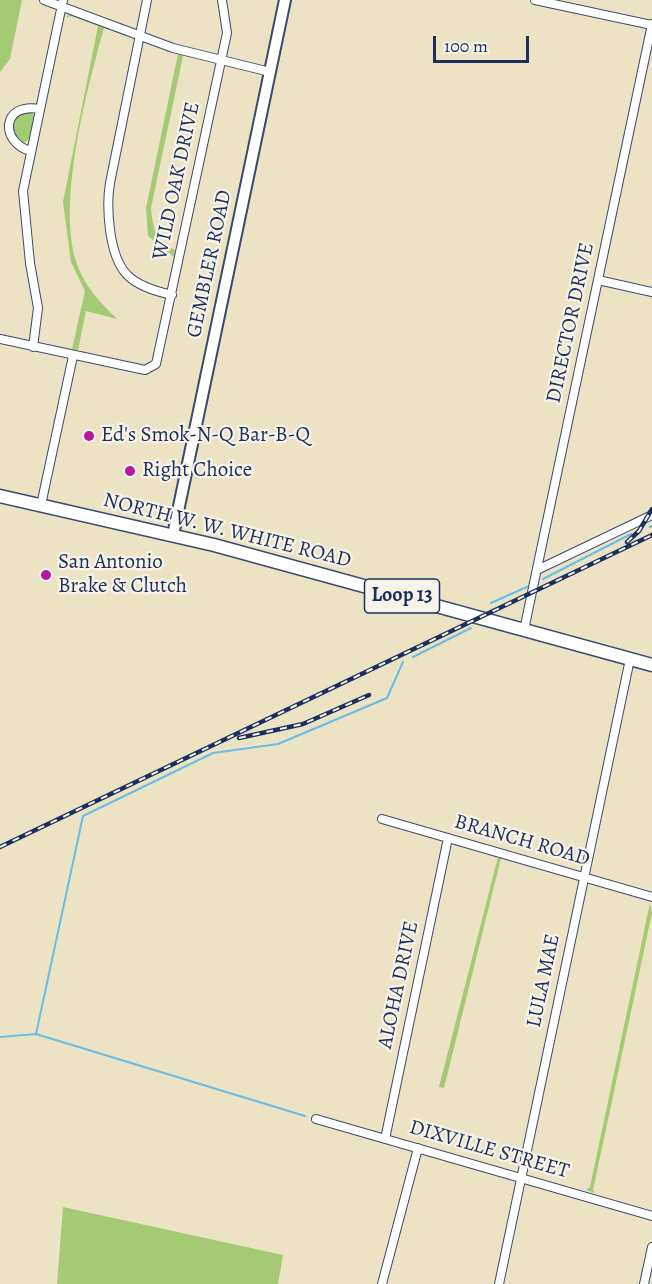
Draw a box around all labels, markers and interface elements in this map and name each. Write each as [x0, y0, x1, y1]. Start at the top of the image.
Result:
scale bar [436, 24, 532, 62]
text: 100 m [444, 34, 488, 58]
street label: WILD OAK DRIVE [148, 100, 206, 262]
street label: GEMBLER ROAD [182, 188, 238, 340]
street label: DIRECTOR DRIVE [542, 240, 600, 406]
place label: Ed's Smok-N-Q Bar-B-Q [101, 423, 310, 449]
marker: Ed's Smok-N-Q Bar-B-Q [82, 429, 96, 443]
place label: Right Choice [142, 458, 252, 484]
marker: Right Choice [123, 464, 137, 478]
street label: NORTH W. W. WHITE ROAD [100, 488, 354, 574]
place label: San Antonio Brake & Clutch [58, 550, 187, 600]
marker: San Antonio Brake & Clutch [39, 568, 53, 582]
road number: Loop 13 [364, 579, 440, 613]
street label: BRANCH ROAD [451, 810, 593, 872]
street label: ALOHA DRIVE [373, 919, 425, 1051]
street label: LULA MAE [522, 932, 566, 1030]
street label: DIXVILLE STREET [406, 1115, 572, 1185]

